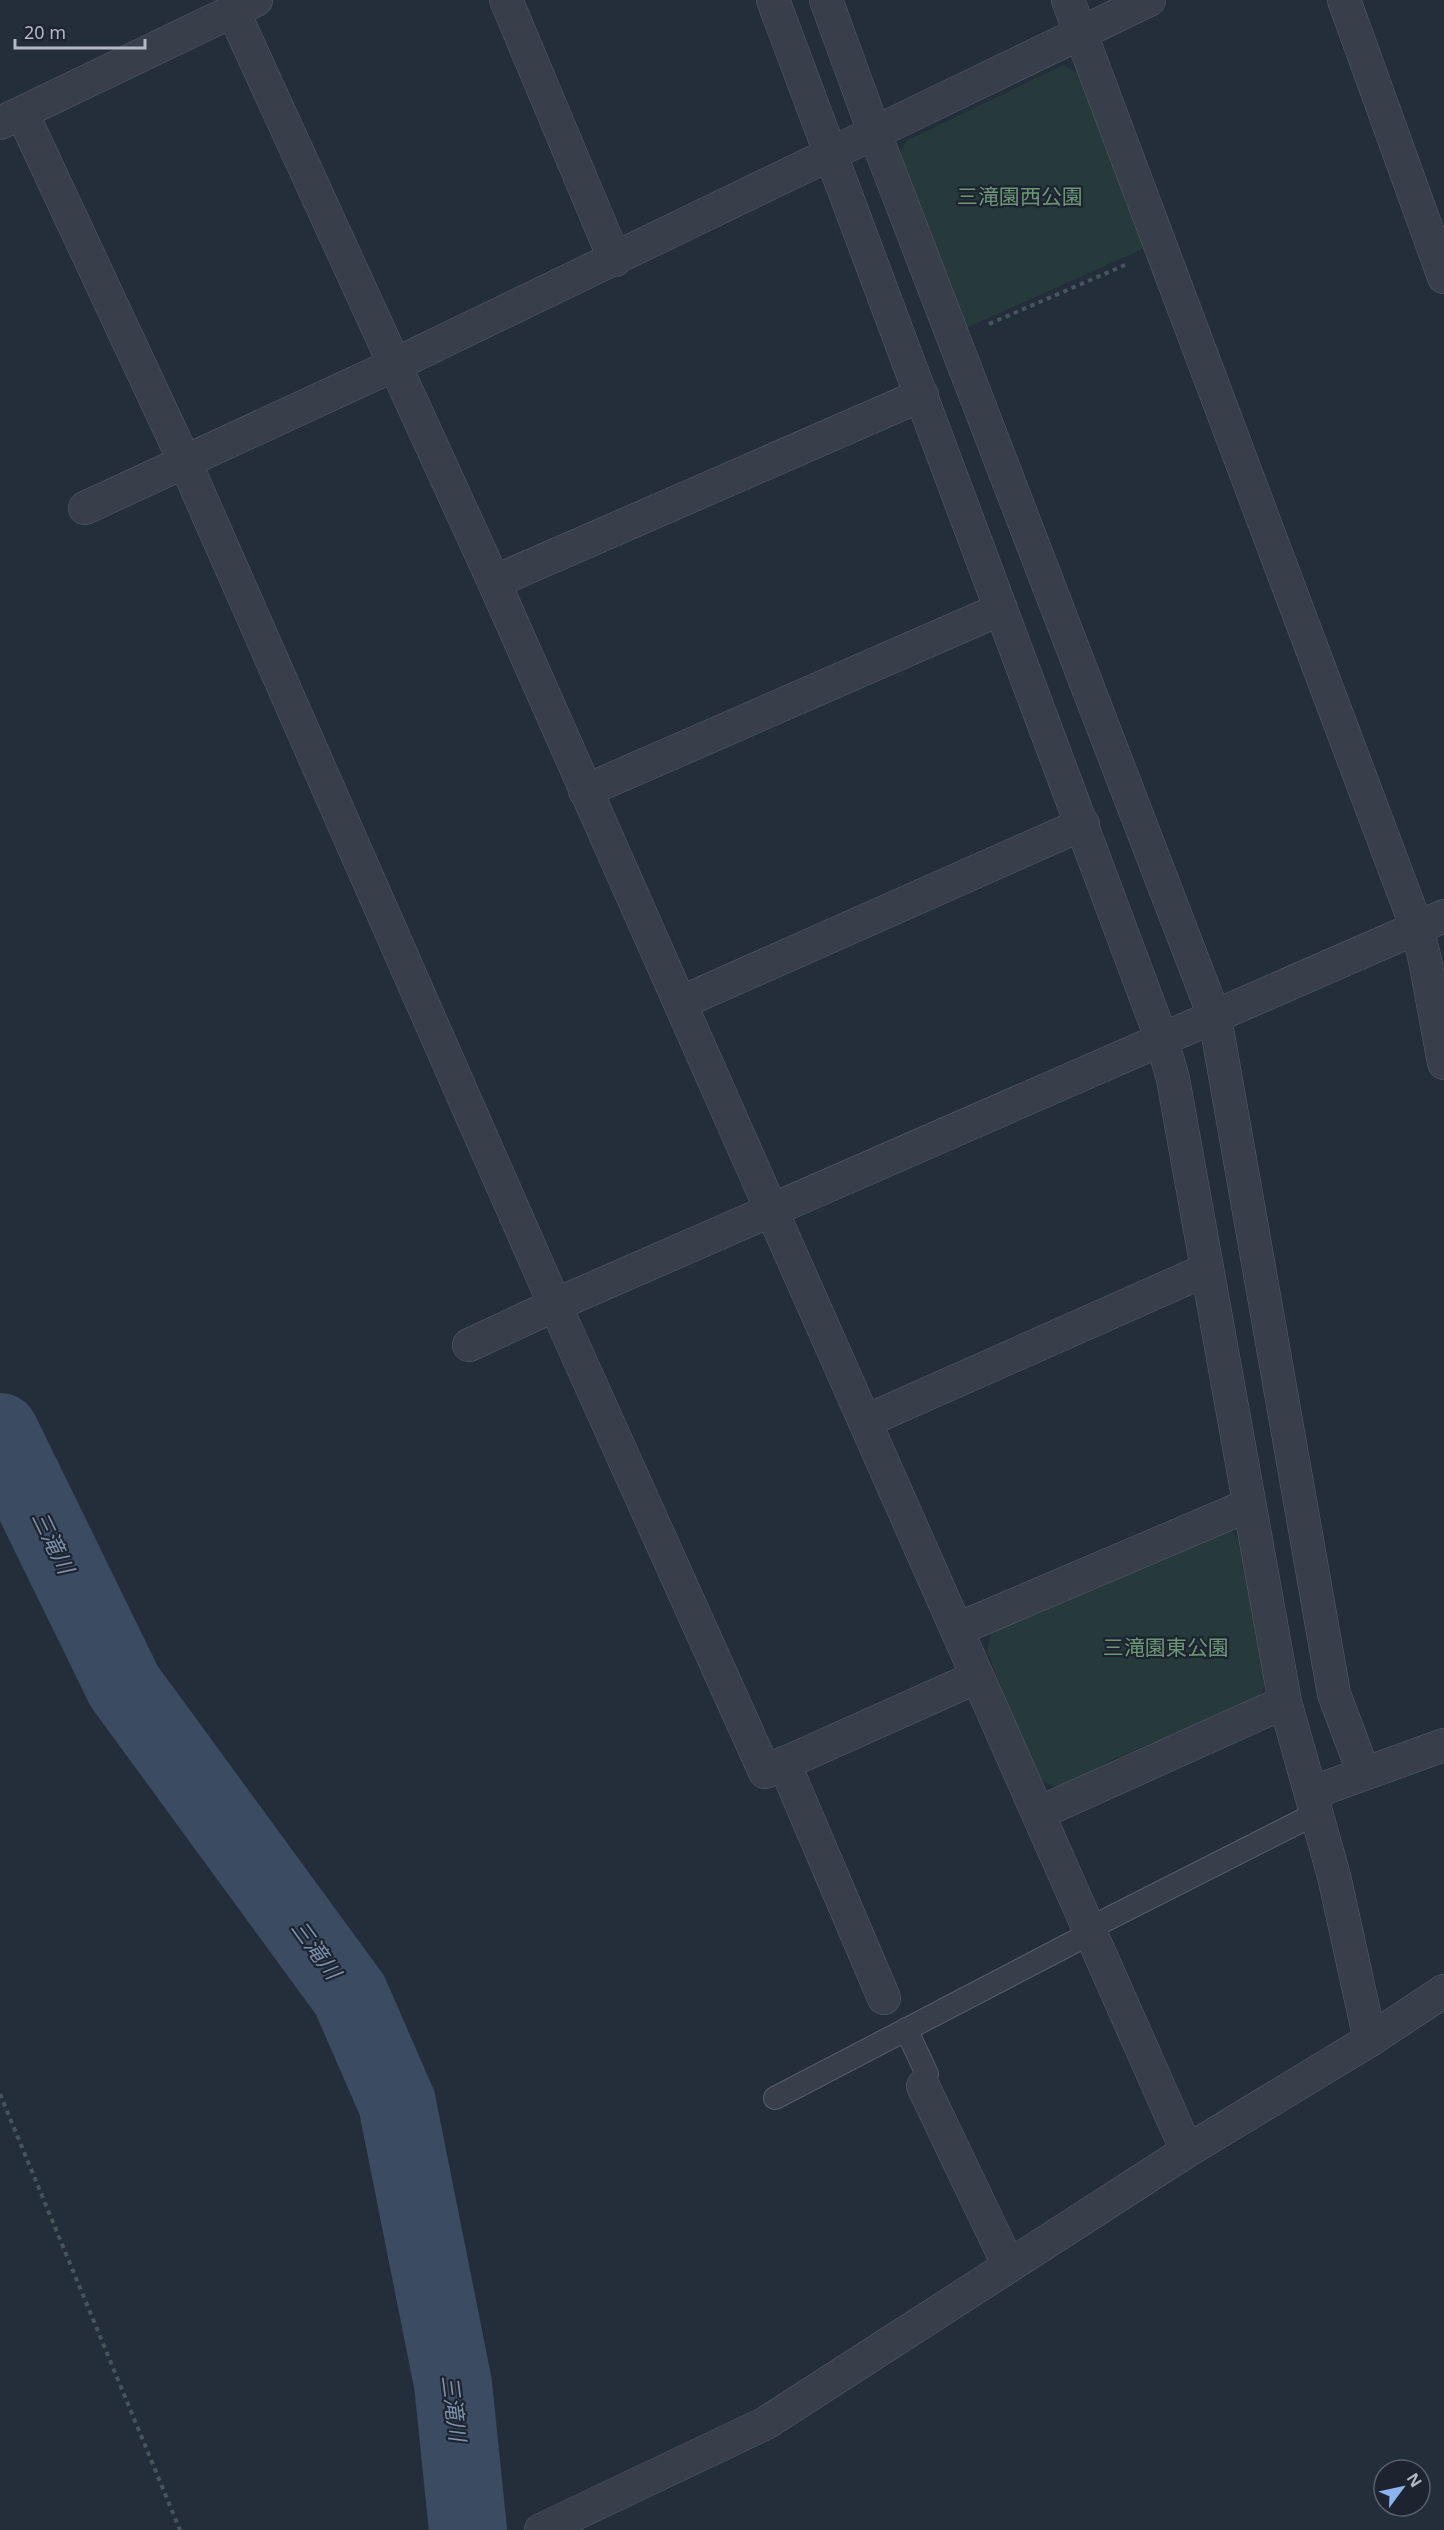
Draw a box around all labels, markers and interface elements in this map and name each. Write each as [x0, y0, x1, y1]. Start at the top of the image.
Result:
scale bar [15, 12, 146, 50]
text: 20 m [24, 20, 66, 44]
park label: 三滝園西公園 [957, 182, 1083, 210]
water label: 三滝川 [26, 1506, 83, 1580]
park label: 三滝園東公園 [1103, 1633, 1229, 1661]
water label: 三滝川 [285, 1913, 350, 1986]
water label: 三滝川 [436, 2373, 474, 2445]
north arrow [1372, 2458, 1432, 2518]
text: N [1402, 2468, 1427, 2491]

